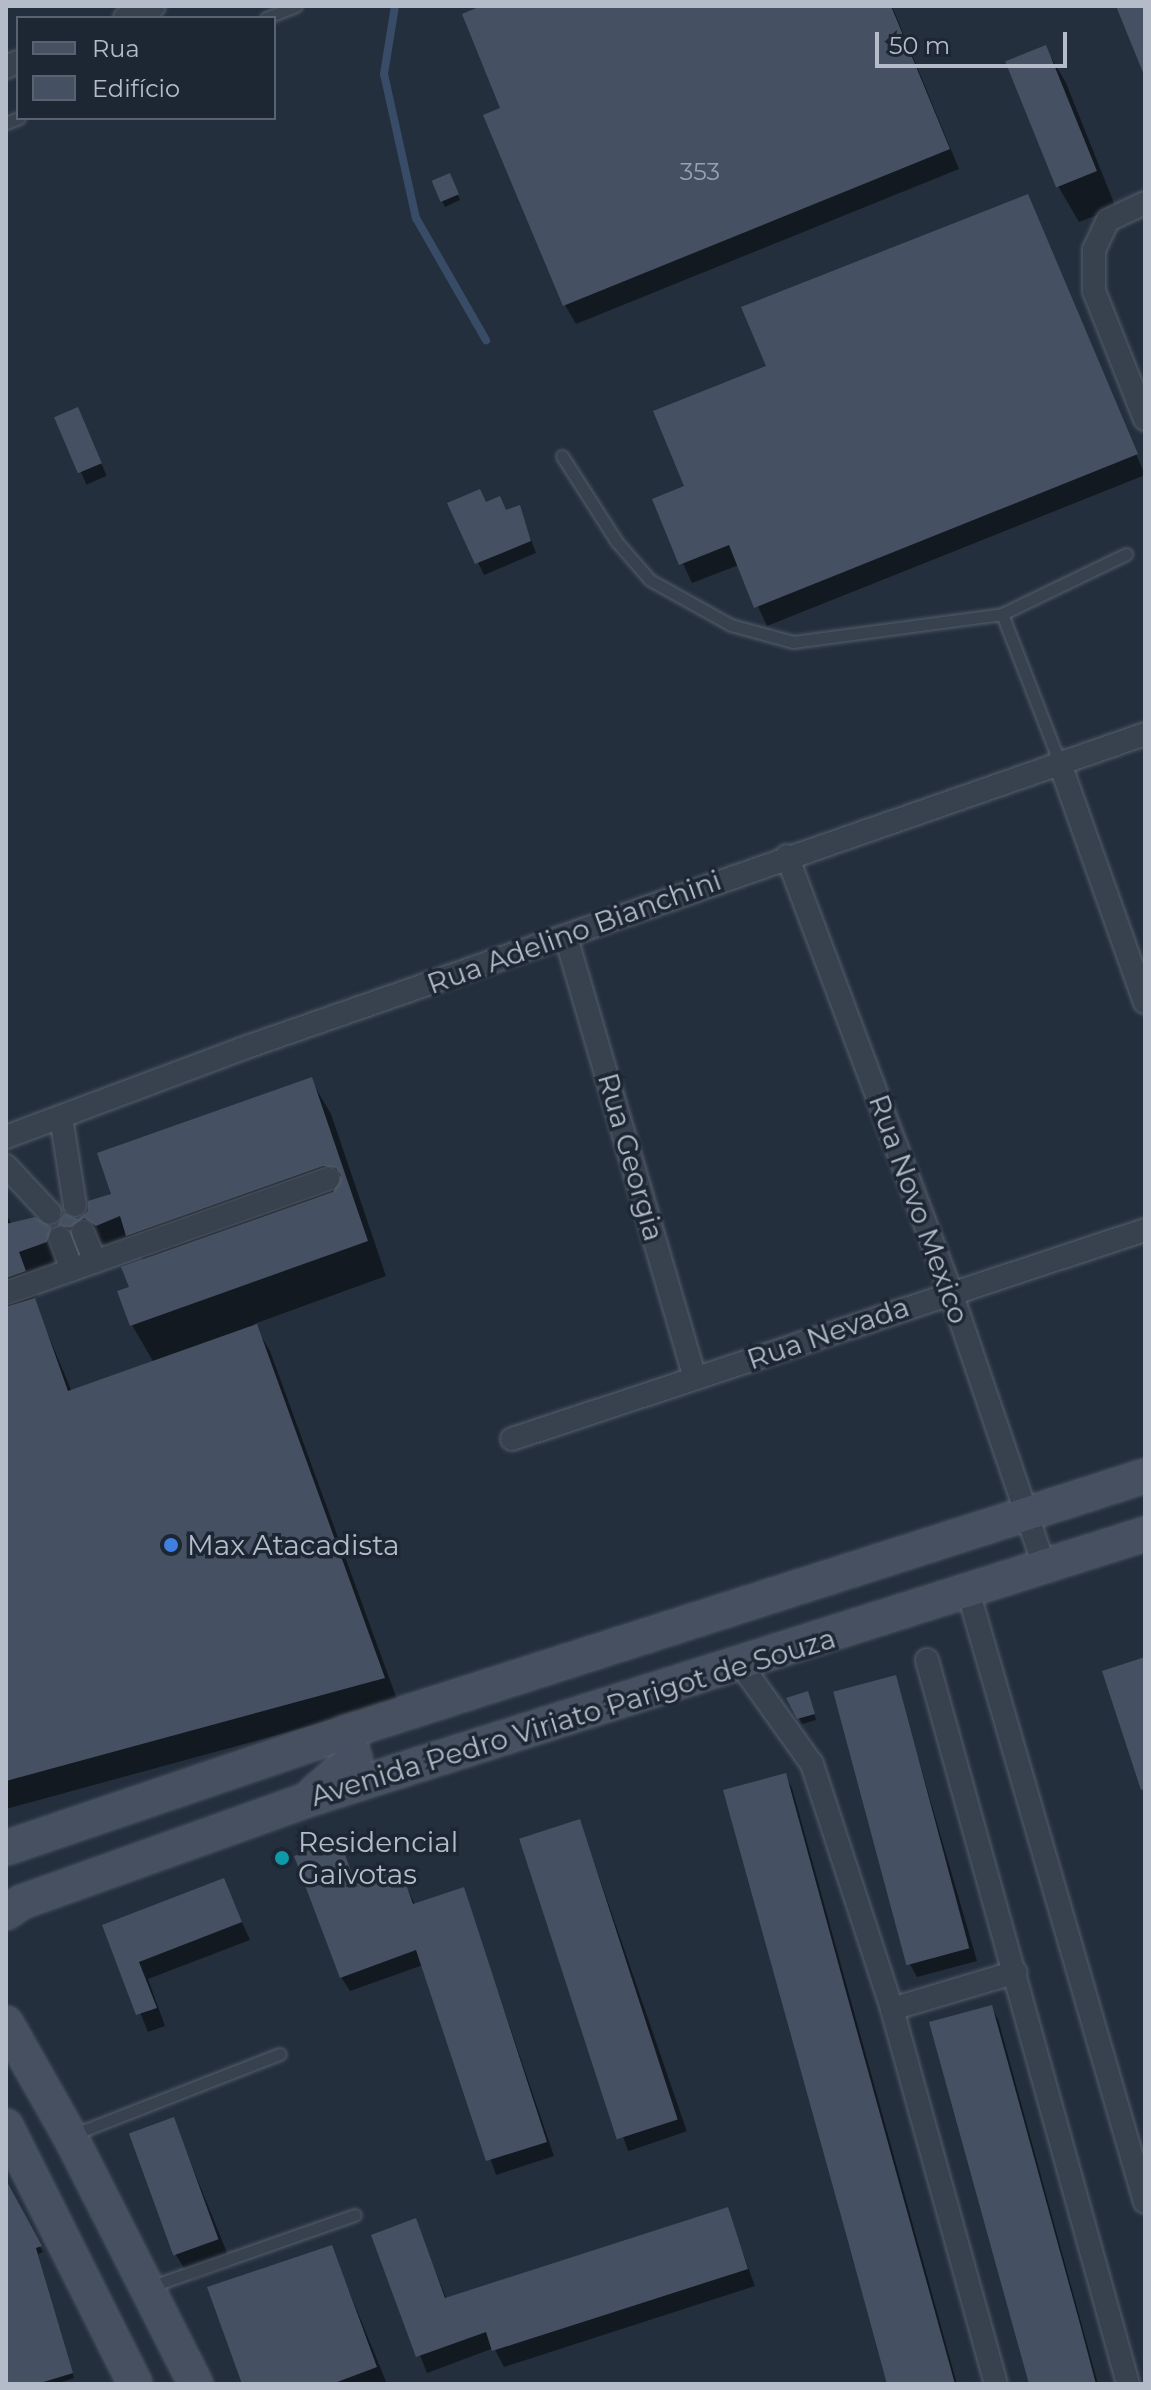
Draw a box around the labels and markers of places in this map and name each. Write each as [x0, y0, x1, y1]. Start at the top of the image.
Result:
place label: Max Atacadista [187, 1528, 400, 1562]
marker: Max Atacadista [162, 1536, 180, 1554]
place label: Residencial Gaivotas [298, 1825, 458, 1891]
marker: Residencial Gaivotas [273, 1849, 291, 1867]

